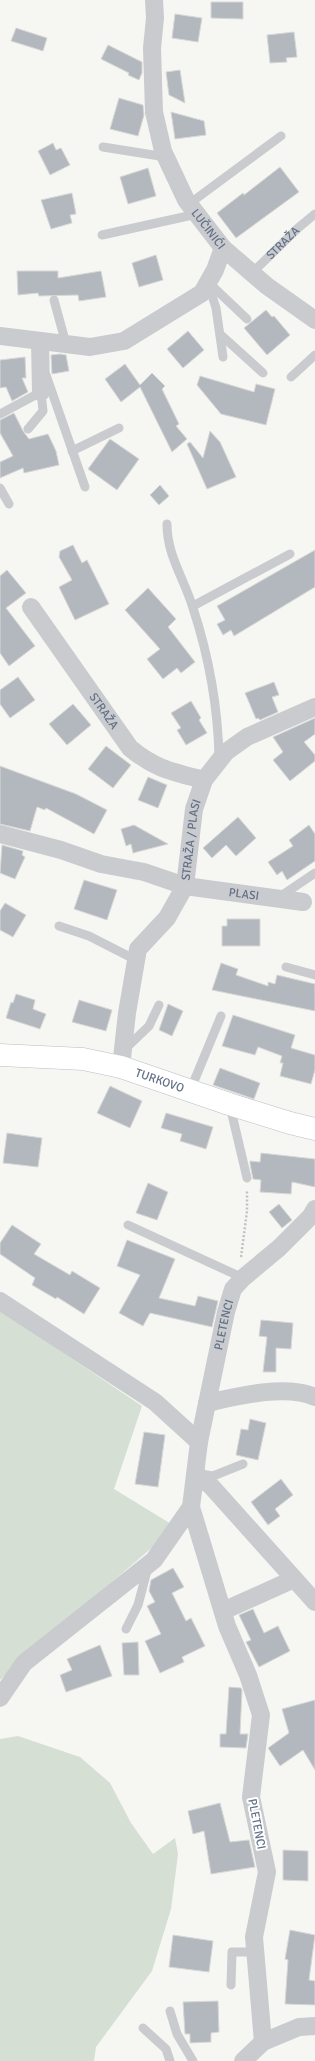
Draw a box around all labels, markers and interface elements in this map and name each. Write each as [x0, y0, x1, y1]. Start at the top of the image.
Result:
street label: LUČINIĆI [188, 206, 228, 253]
street label: STRAŽA [263, 223, 303, 263]
street label: STRAŽA [86, 690, 122, 733]
street label: STRAŽA / PLASI [179, 797, 205, 881]
street label: PLASI [228, 885, 260, 904]
street label: TURKOVO [133, 1065, 186, 1096]
street label: PLETENCI [211, 1298, 237, 1351]
street label: PLETENCI [244, 1797, 269, 1851]

